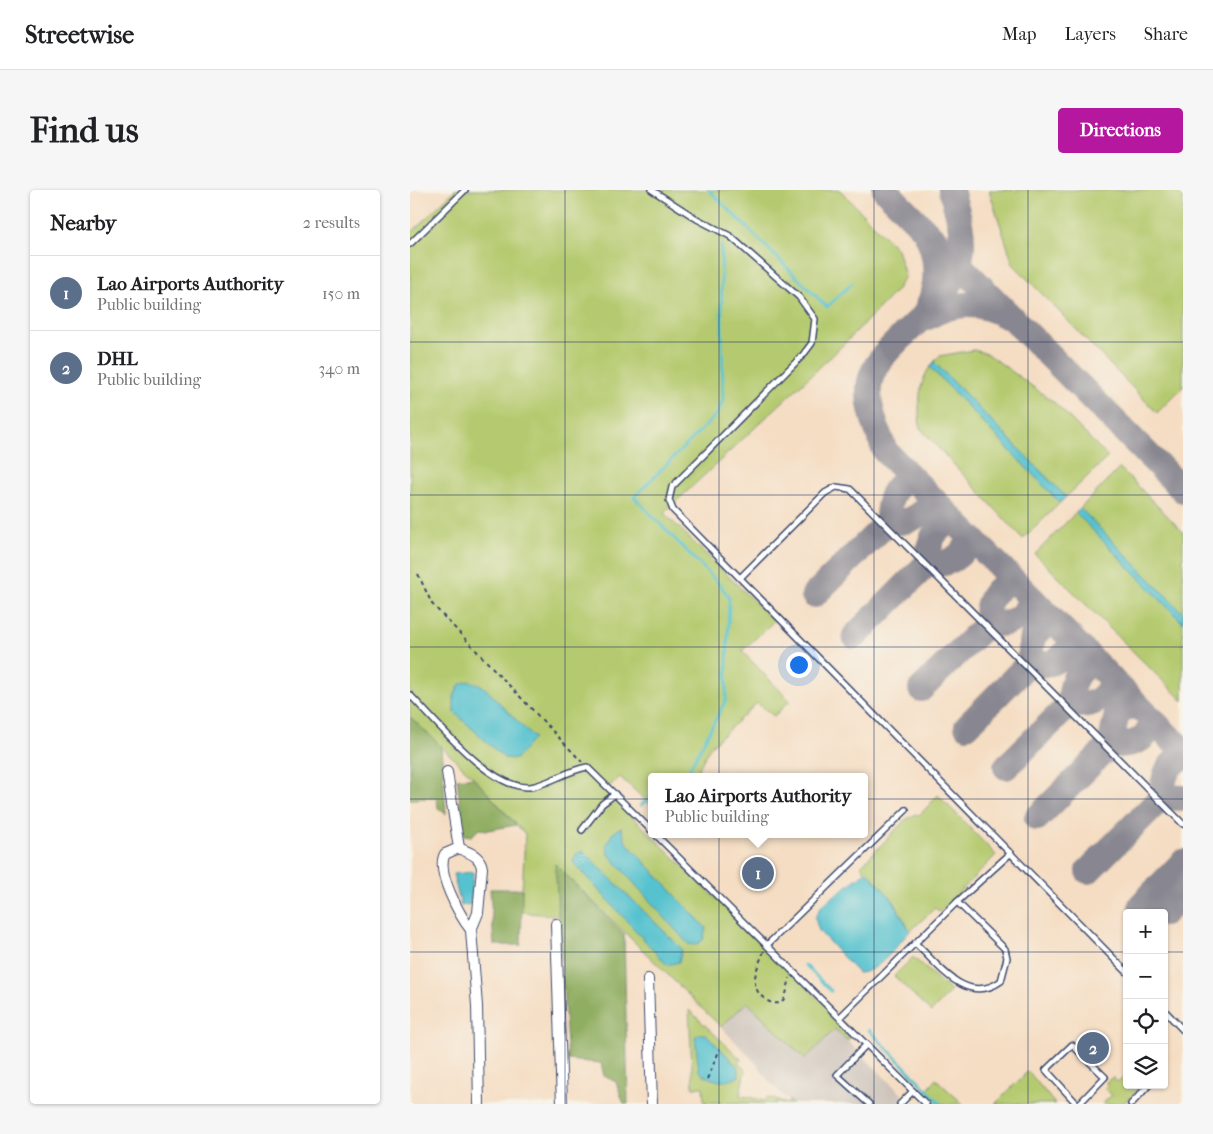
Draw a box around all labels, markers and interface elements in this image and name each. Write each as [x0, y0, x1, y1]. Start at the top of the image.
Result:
text: Streetwise [25, 21, 134, 49]
text: Map [1002, 24, 1036, 45]
text: Layers [1064, 24, 1116, 45]
text: Share [1144, 24, 1188, 45]
button: Directions [1058, 108, 1183, 153]
text: Find us [30, 110, 139, 151]
text: Nearby [50, 211, 116, 235]
text: 2 results [303, 213, 360, 232]
text: Lao Airports Authority [97, 273, 284, 295]
text: 1 [63, 284, 69, 303]
text: 150 m [322, 284, 360, 303]
text: Public building [97, 295, 201, 314]
text: DHL [97, 348, 138, 370]
text: 2 [62, 359, 70, 378]
text: 340 m [318, 359, 360, 378]
text: Public building [97, 370, 201, 389]
your location [786, 652, 812, 678]
popup [648, 773, 868, 838]
text: Lao Airports Authority [665, 785, 851, 807]
text: Public building [665, 807, 769, 826]
pin: 1 [742, 854, 774, 892]
map controls [1123, 909, 1168, 1089]
button: + [1123, 909, 1168, 954]
button: − [1123, 954, 1168, 999]
button: locate [1123, 999, 1168, 1044]
pin: 2 [1077, 1029, 1109, 1067]
button: layers [1123, 1044, 1168, 1089]

